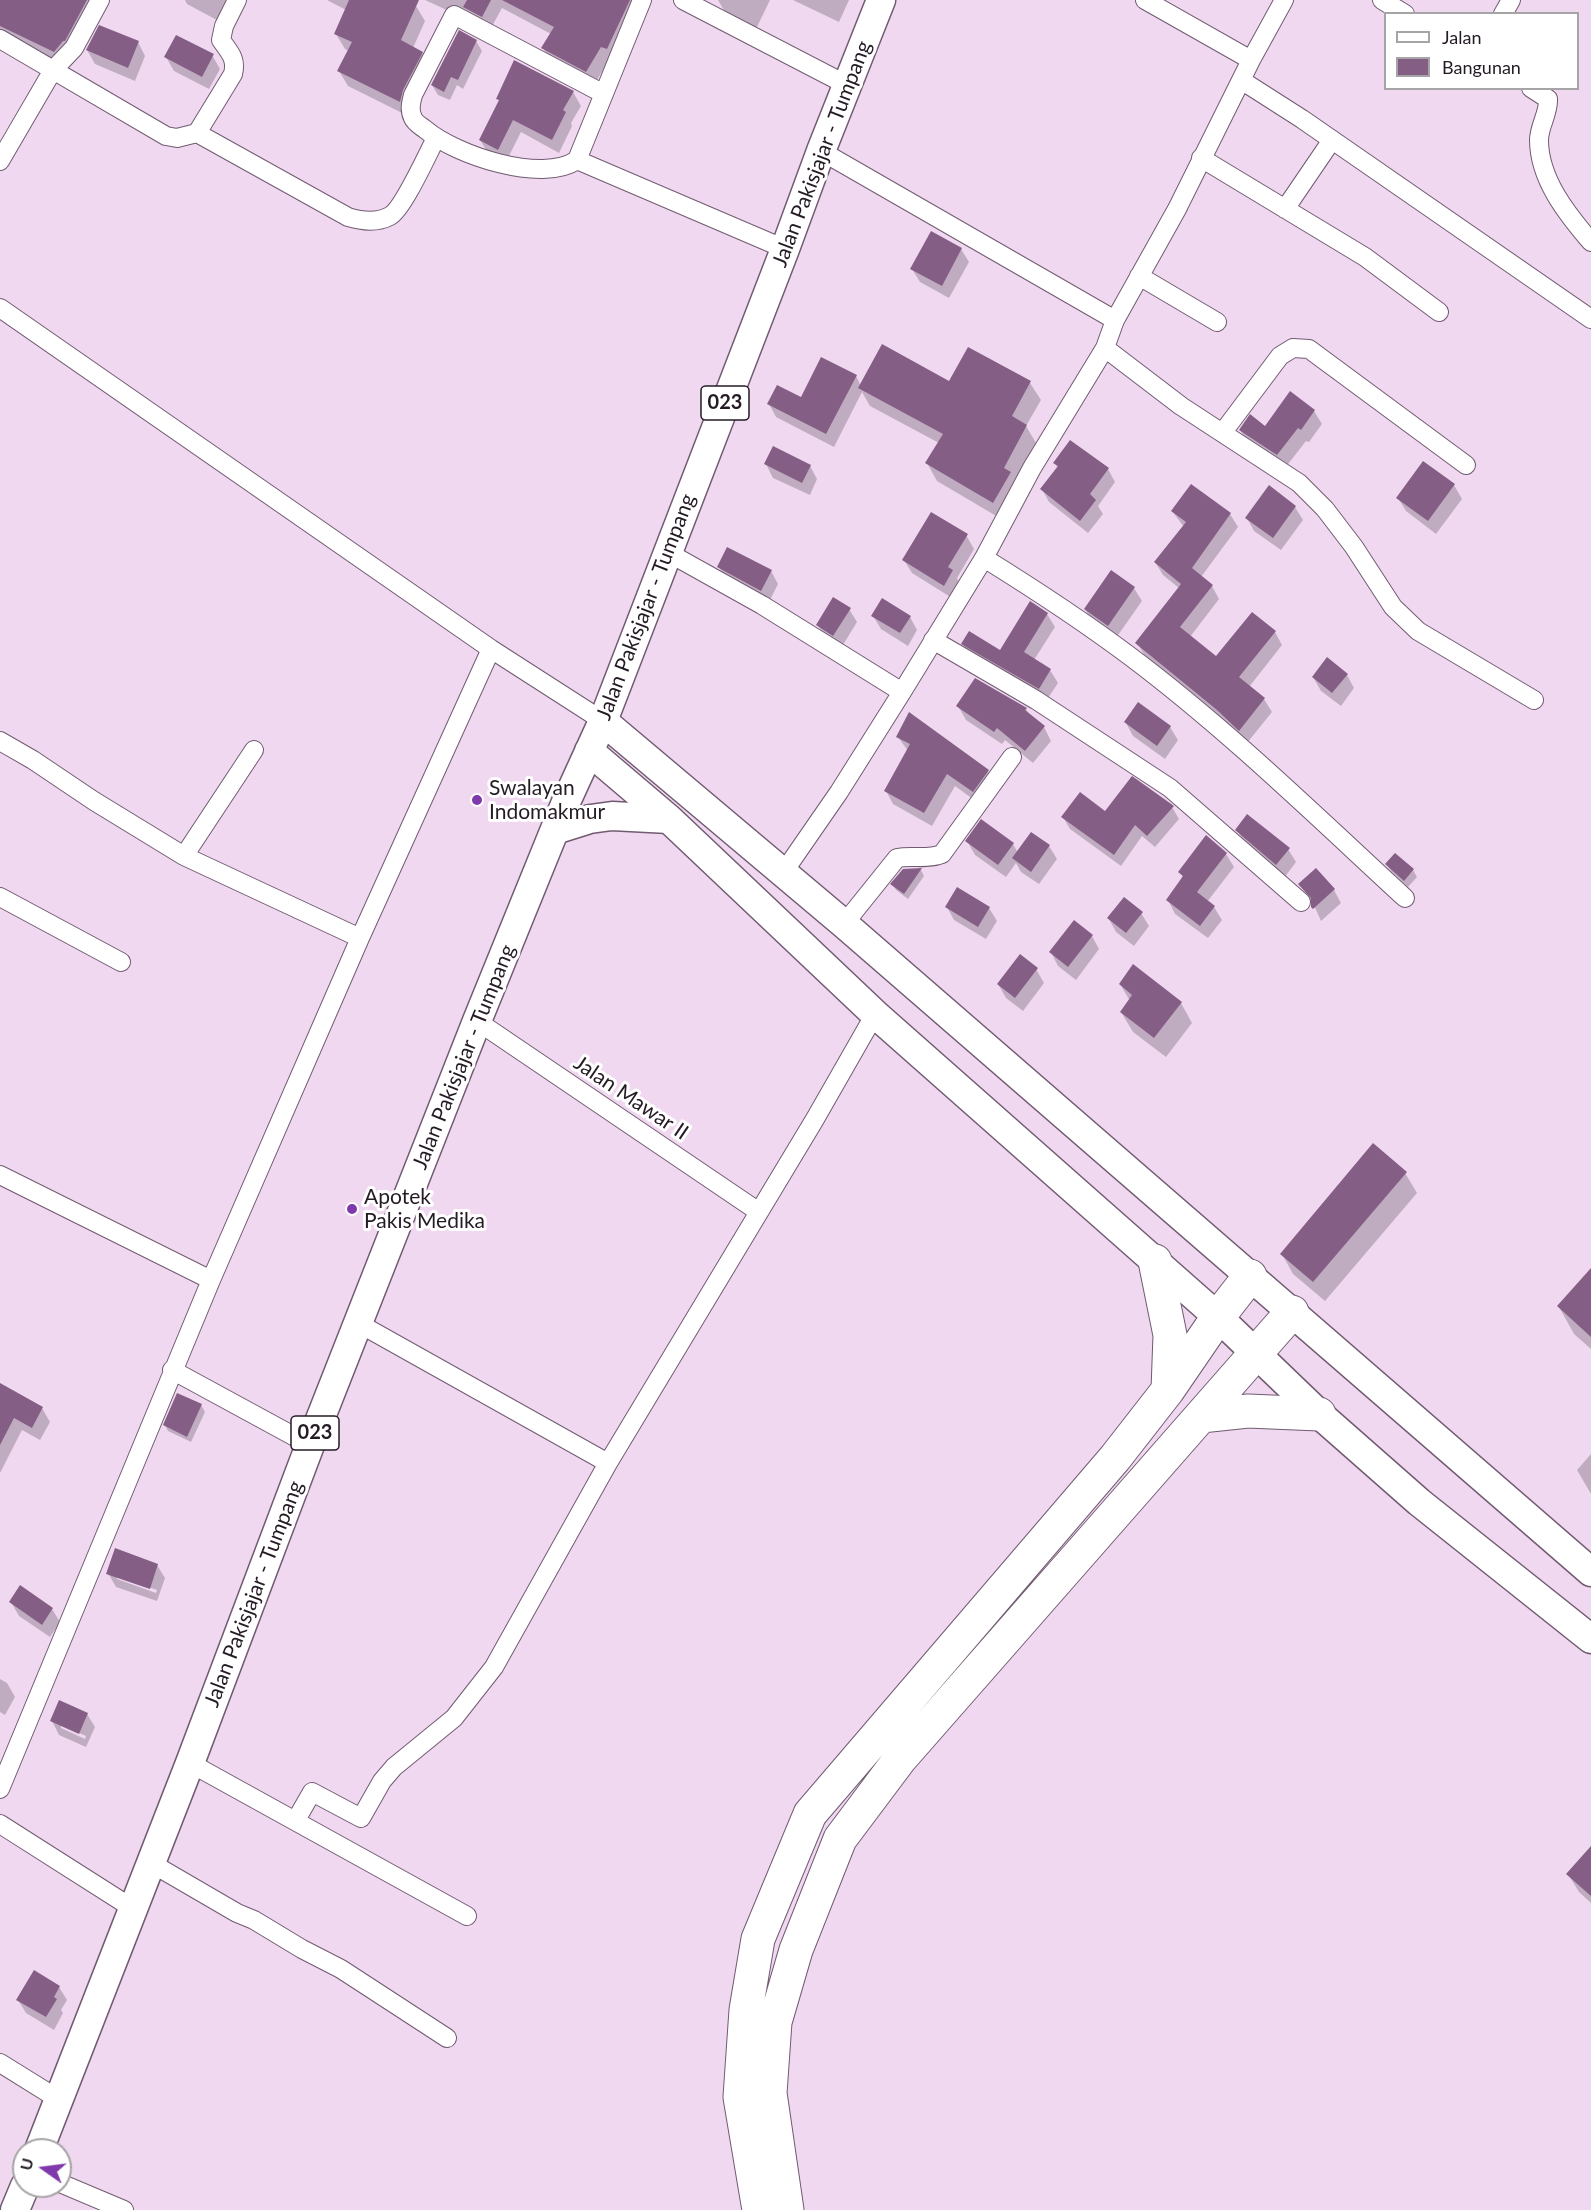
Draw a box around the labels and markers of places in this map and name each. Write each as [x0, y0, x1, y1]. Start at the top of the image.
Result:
place label: Swalayan Indomakmur [489, 775, 605, 825]
marker: Swalayan Indomakmur [470, 793, 484, 807]
place label: Apotek Pakis Medika [364, 1184, 485, 1234]
marker: Apotek Pakis Medika [345, 1202, 359, 1216]

